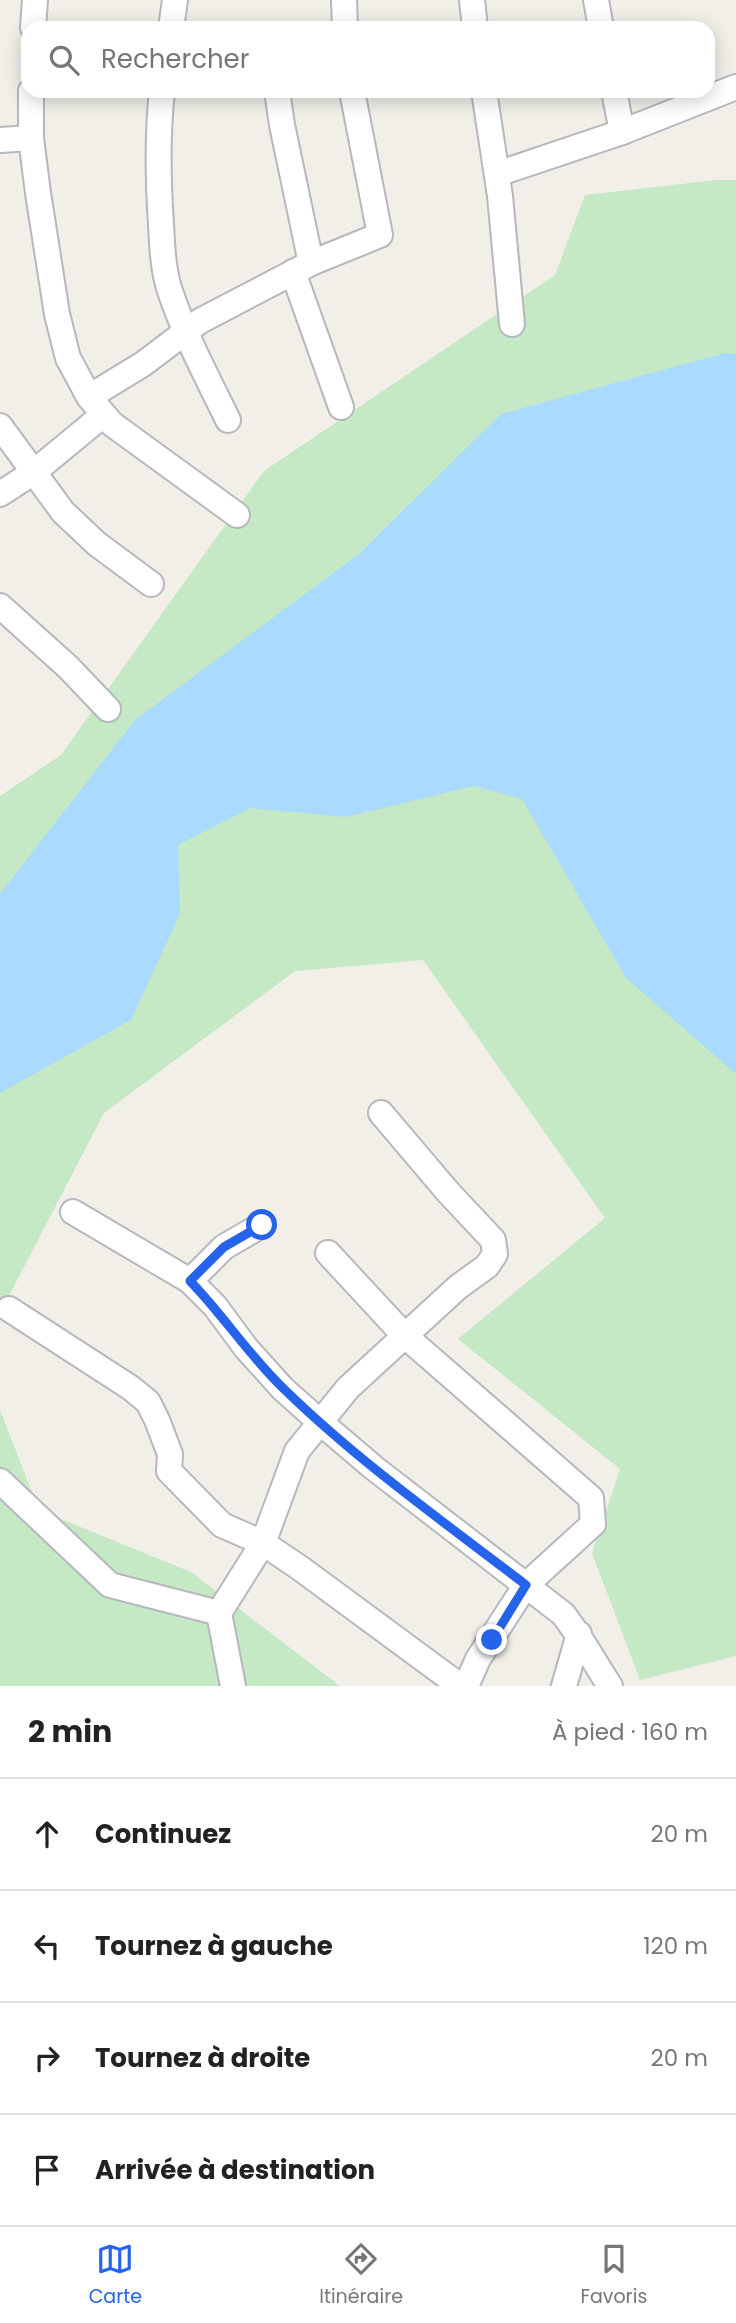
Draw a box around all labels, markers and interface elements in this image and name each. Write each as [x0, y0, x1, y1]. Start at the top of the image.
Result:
search box [21, 21, 715, 98]
icon: search [45, 41, 83, 79]
text: Rechercher [101, 41, 249, 77]
route start [246, 1209, 277, 1240]
route end [476, 1624, 507, 1655]
text: 2 min [28, 1710, 112, 1753]
text: À pied · 160 m [552, 1716, 708, 1748]
icon: ahead [28, 1815, 66, 1853]
text: Continuez [95, 1816, 231, 1852]
text: 20 m [650, 1818, 708, 1850]
icon: left [28, 1927, 66, 1965]
text: Tournez à gauche [95, 1928, 333, 1964]
text: 120 m [643, 1930, 708, 1962]
icon: right [28, 2039, 66, 2077]
text: Tournez à droite [95, 2040, 310, 2076]
text: 20 m [650, 2042, 708, 2074]
icon: arrive [28, 2151, 66, 2189]
text: Arrivée à destination [95, 2152, 375, 2188]
tab: Carte [89, 2240, 142, 2311]
tab: Itinéraire [319, 2240, 403, 2311]
tab: Favoris [580, 2240, 647, 2311]

